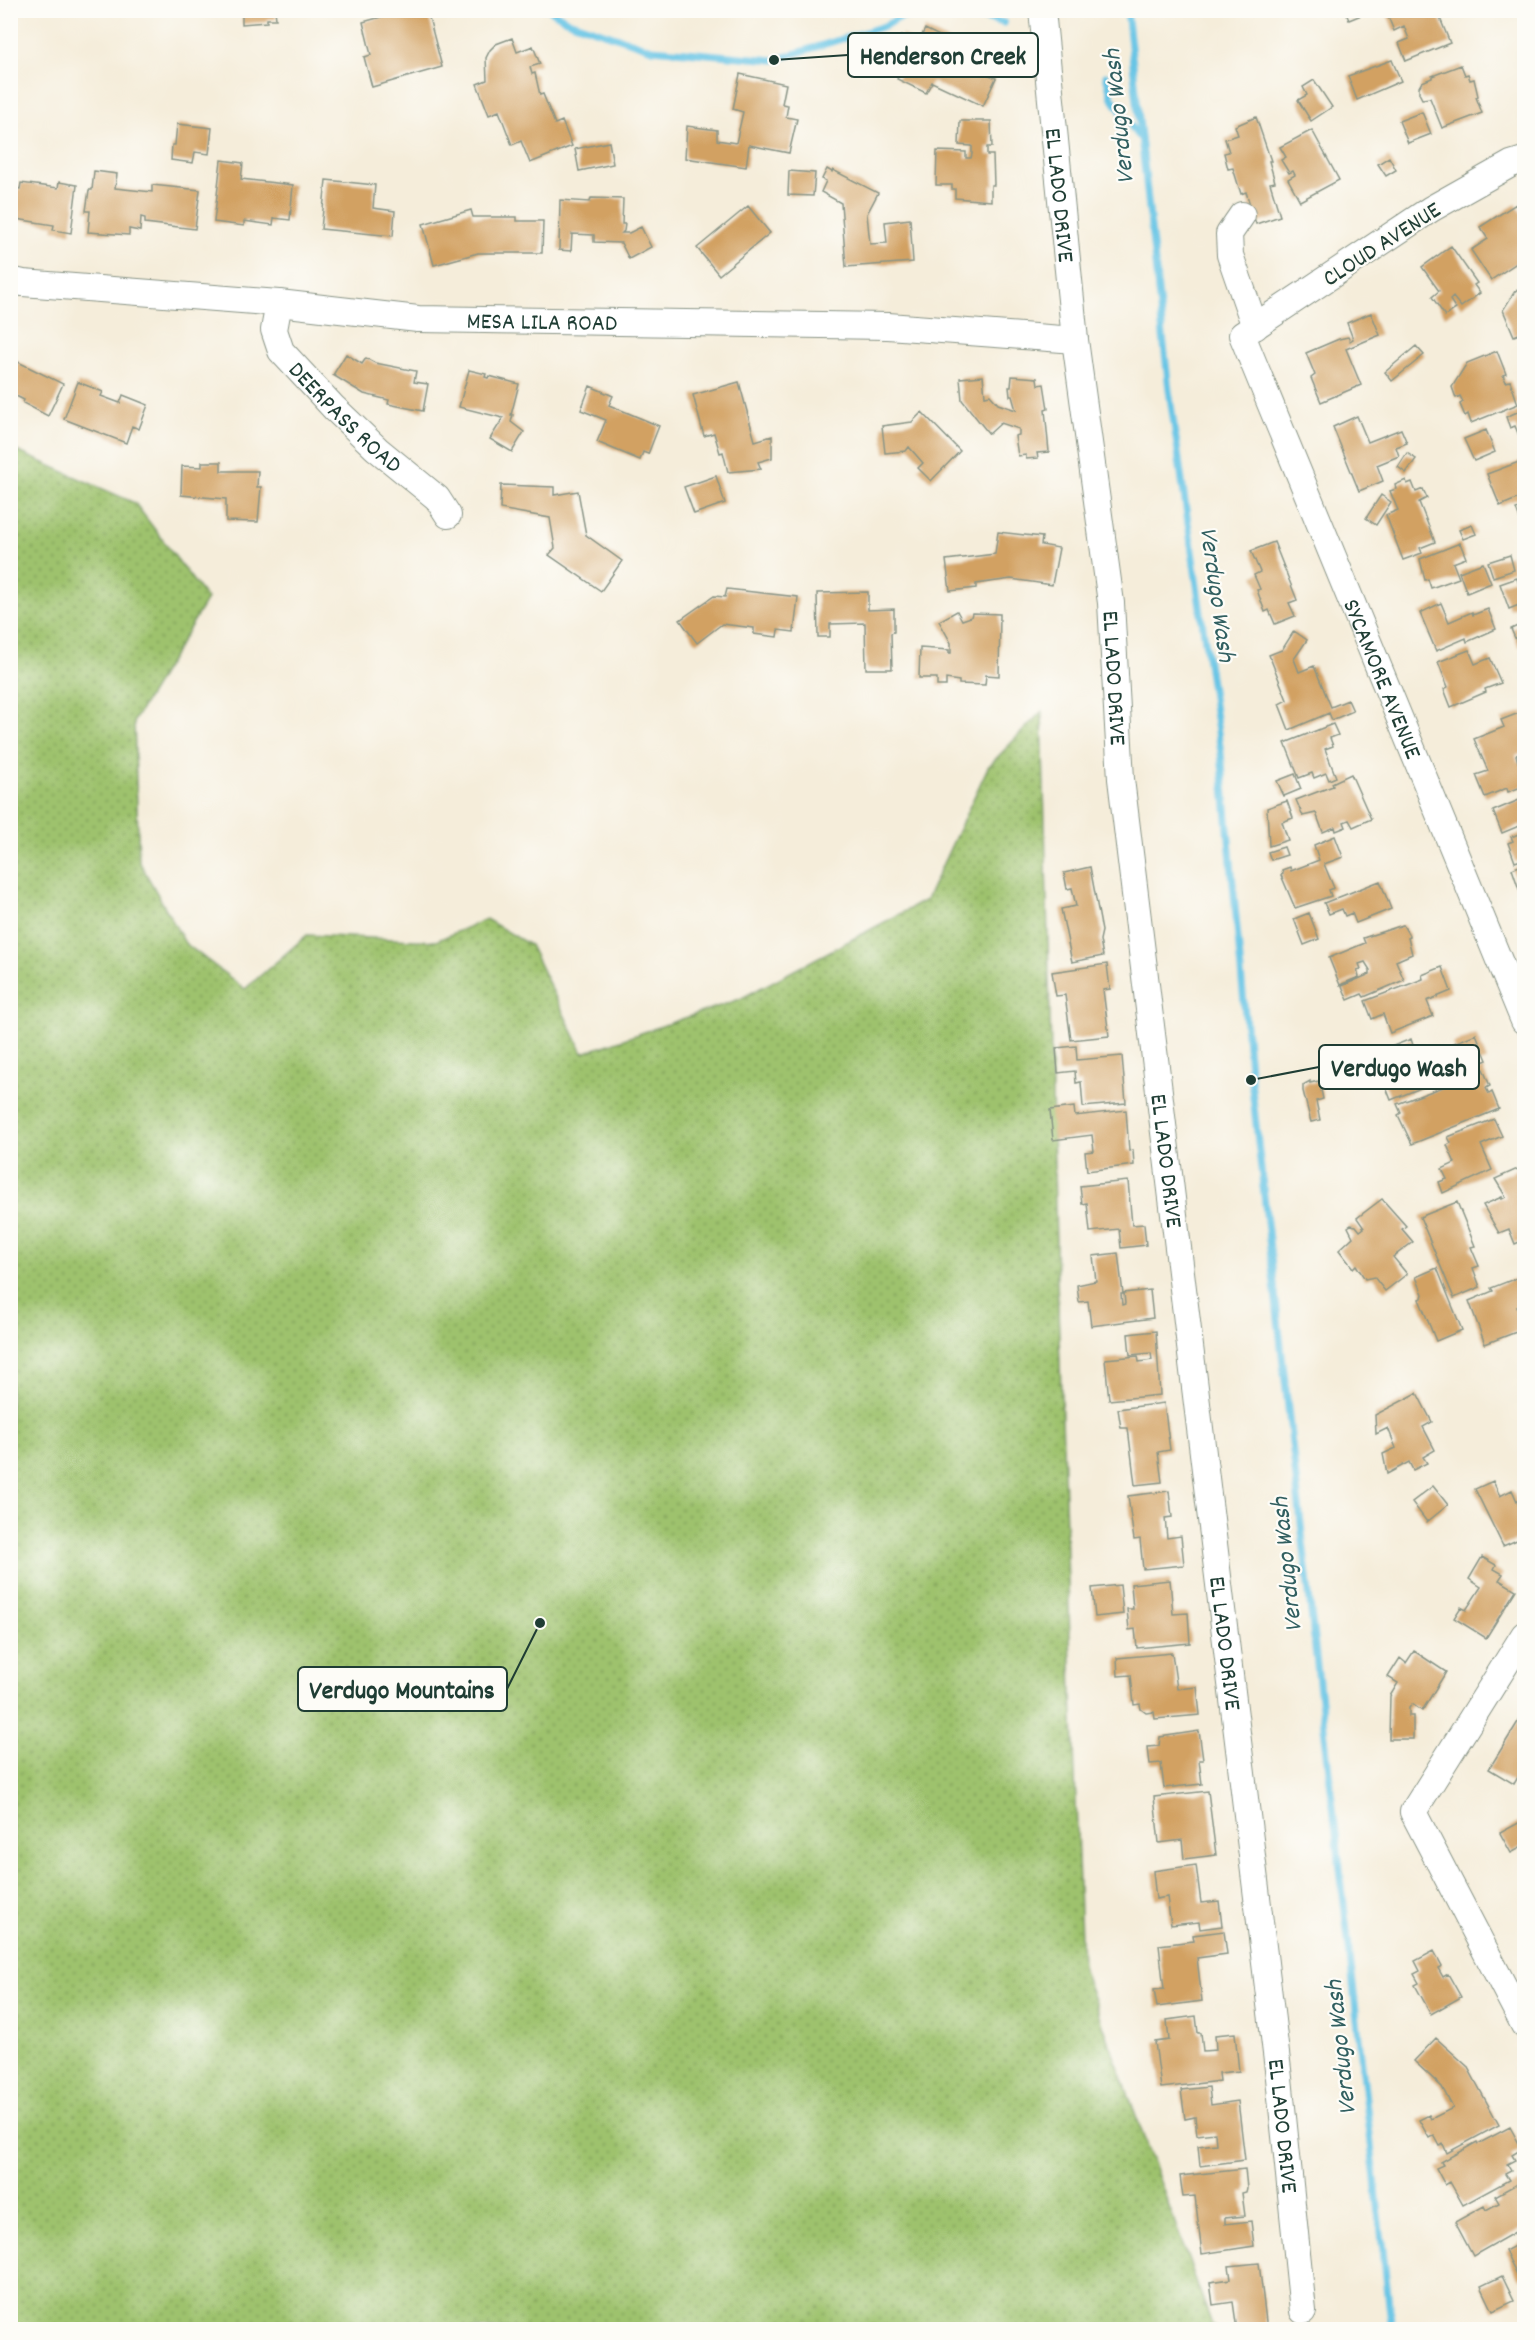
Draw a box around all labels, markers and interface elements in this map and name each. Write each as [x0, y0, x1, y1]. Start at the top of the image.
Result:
callout: Henderson Creek [848, 33, 1038, 77]
text: Henderson Creek [860, 40, 1027, 77]
water label: Verdugo Wash [1095, 46, 1146, 186]
street label: EL LADO DRIVE [1034, 127, 1081, 264]
street label: CLOUD AVENUE [1317, 195, 1448, 296]
street label: MESA LILA ROAD [466, 306, 618, 342]
street label: DEERPASS ROAD [279, 355, 408, 483]
water label: Verdugo Wash [1188, 525, 1243, 665]
street label: SYCAMORE AVENUE [1332, 595, 1429, 765]
street label: EL LADO DRIVE [1091, 610, 1133, 746]
callout: Verdugo Wash [1319, 1045, 1479, 1089]
text: Verdugo Wash [1331, 1052, 1467, 1089]
street label: EL LADO DRIVE [1139, 1092, 1189, 1230]
water label: Verdugo Wash [1263, 1494, 1314, 1634]
street label: EL LADO DRIVE [1198, 1575, 1248, 1713]
callout: Verdugo Mountains [298, 1667, 507, 1711]
text: Verdugo Mountains [309, 1674, 495, 1711]
water label: Verdugo Wash [1317, 1977, 1368, 2117]
street label: EL LADO DRIVE [1257, 2057, 1305, 2195]

